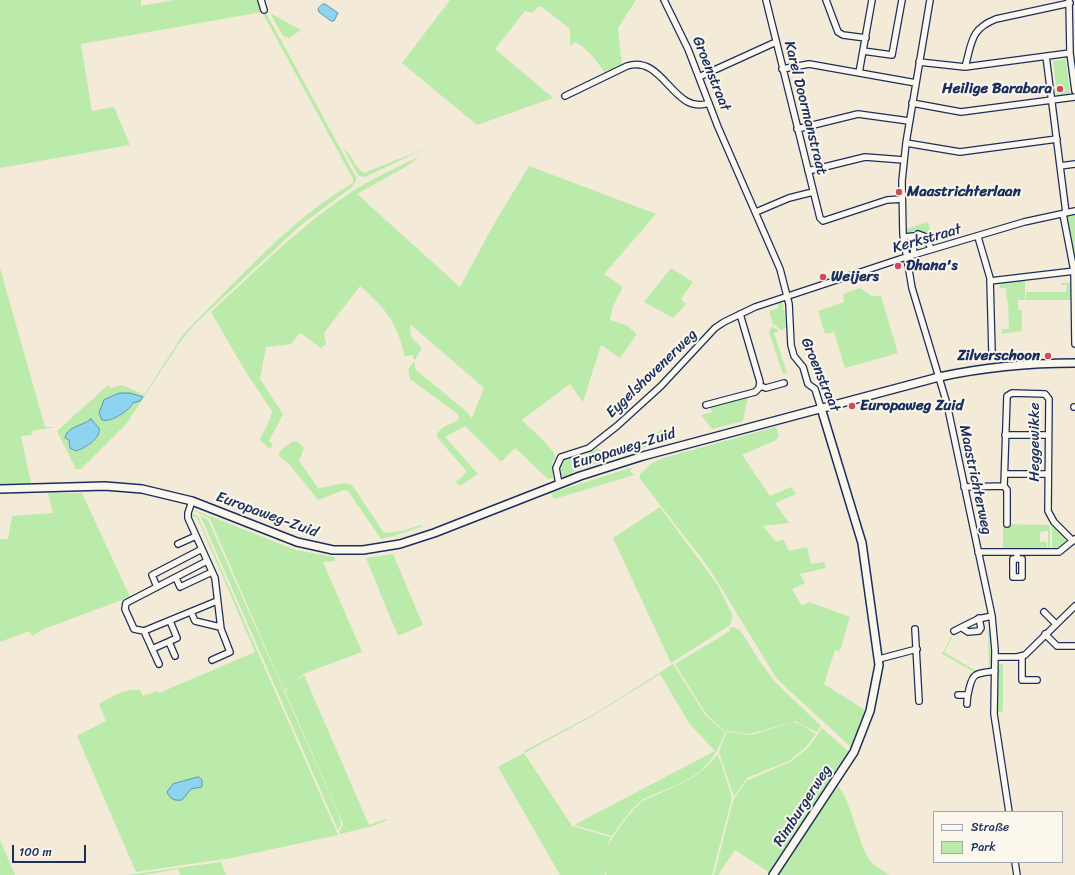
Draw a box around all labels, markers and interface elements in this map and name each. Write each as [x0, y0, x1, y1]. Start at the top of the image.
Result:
street label: Groenstraat [688, 34, 734, 114]
street label: Karel Doormanstraat [780, 39, 830, 177]
place label: Heilige Barabara [942, 80, 1052, 98]
marker: Heilige Barabara [1055, 84, 1065, 94]
place label: Maastrichterlaan [907, 183, 1021, 201]
marker: Maastrichterlaan [894, 187, 904, 197]
street label: Kerkstraat [890, 221, 964, 257]
place label: Dhana's [906, 257, 958, 275]
marker: Dhana's [893, 261, 903, 271]
place label: Weijers [831, 268, 879, 286]
marker: Weijers [818, 272, 828, 282]
street label: Eygelshovenerweg [603, 326, 701, 422]
street label: Groenstraat [796, 335, 844, 415]
place label: Zilverschoon [957, 347, 1040, 365]
marker: Zilverschoon [1043, 351, 1053, 361]
place label: Europaweg Zuid [860, 397, 963, 415]
marker: Europaweg Zuid [847, 401, 857, 411]
street label: Heggewikke [1026, 402, 1044, 482]
street label: Maastrichterweg [955, 423, 995, 537]
street label: Europaweg-Zuid [570, 425, 678, 473]
street label: Europaweg-Zuid [214, 488, 320, 542]
street label: Rimburgerweg [770, 762, 836, 850]
legend [933, 811, 1063, 863]
text: Straße [971, 816, 1009, 838]
text: Park [971, 836, 996, 858]
scale bar [14, 837, 88, 863]
text: 100 m [19, 841, 52, 863]

